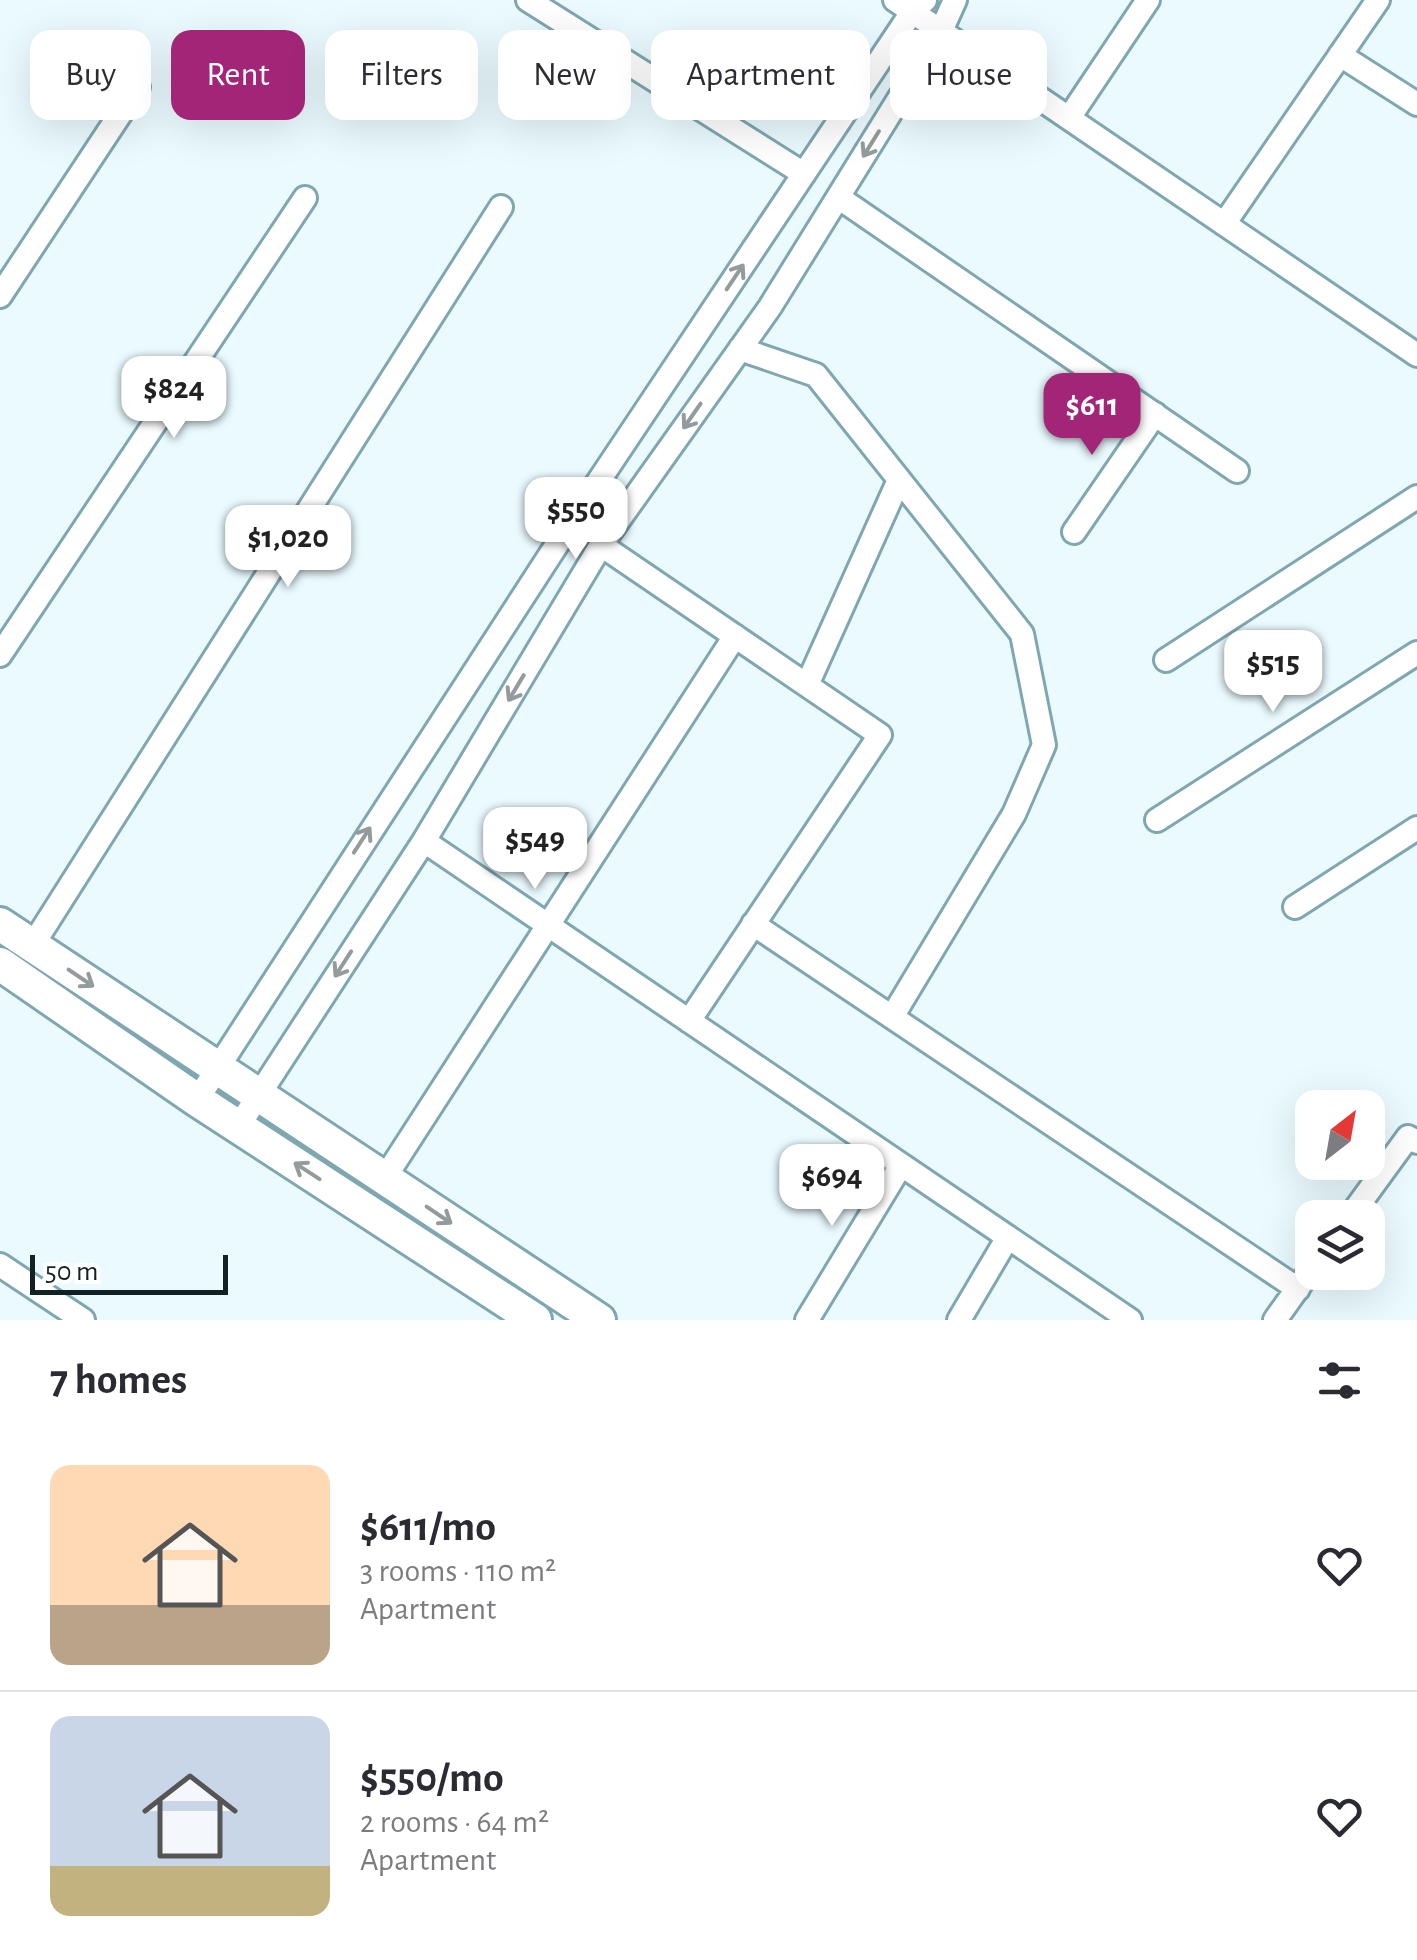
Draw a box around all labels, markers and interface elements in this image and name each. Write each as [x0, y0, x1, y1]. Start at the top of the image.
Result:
chip: Buy [30, 30, 151, 120]
chip: Rent [171, 30, 305, 120]
chip: Filters [325, 30, 478, 120]
chip: New [498, 30, 631, 120]
chip: Apartment [651, 30, 870, 120]
chip: House [890, 30, 1047, 120]
one-way arrow [860, 130, 881, 158]
one-way arrow [724, 264, 745, 292]
pin: $824 [115, 356, 233, 441]
text: $824 [143, 372, 205, 404]
pin: $611 [1033, 373, 1151, 458]
text: $611 [1066, 389, 1118, 421]
one-way arrow [682, 402, 703, 429]
pin: $550 [517, 477, 635, 562]
text: $550 [547, 493, 605, 525]
pin: $1,020 [207, 505, 369, 590]
text: $1,020 [247, 521, 329, 553]
pin: $515 [1214, 630, 1332, 715]
text: $515 [1246, 646, 1300, 678]
one-way arrow [506, 674, 526, 702]
pin: $549 [476, 807, 594, 892]
text: $549 [505, 823, 565, 855]
one-way arrow [352, 827, 373, 855]
one-way arrow [333, 950, 354, 978]
one-way arrow [66, 967, 94, 988]
north arrow [1295, 1090, 1385, 1180]
map controls [1295, 1090, 1385, 1290]
pin: $694 [773, 1144, 891, 1229]
text: $694 [801, 1160, 863, 1192]
one-way arrow [293, 1161, 321, 1182]
button: layers [1295, 1200, 1385, 1290]
one-way arrow [425, 1205, 453, 1226]
scale bar [30, 1250, 228, 1294]
text: 50 m [45, 1258, 99, 1286]
icon: filters [1312, 1353, 1367, 1408]
text: 7 homes [50, 1359, 187, 1401]
icon: home [130, 1505, 250, 1625]
text: $611/mo [360, 1506, 496, 1548]
icon: heart [1312, 1538, 1367, 1593]
text: 3 rooms · 110 m² [360, 1555, 556, 1587]
text: Apartment [360, 1593, 496, 1625]
icon: home [130, 1756, 250, 1876]
text: $550/mo [360, 1757, 504, 1799]
icon: heart [1312, 1789, 1367, 1844]
text: 2 rooms · 64 m² [360, 1806, 549, 1838]
text: Apartment [360, 1844, 496, 1876]

